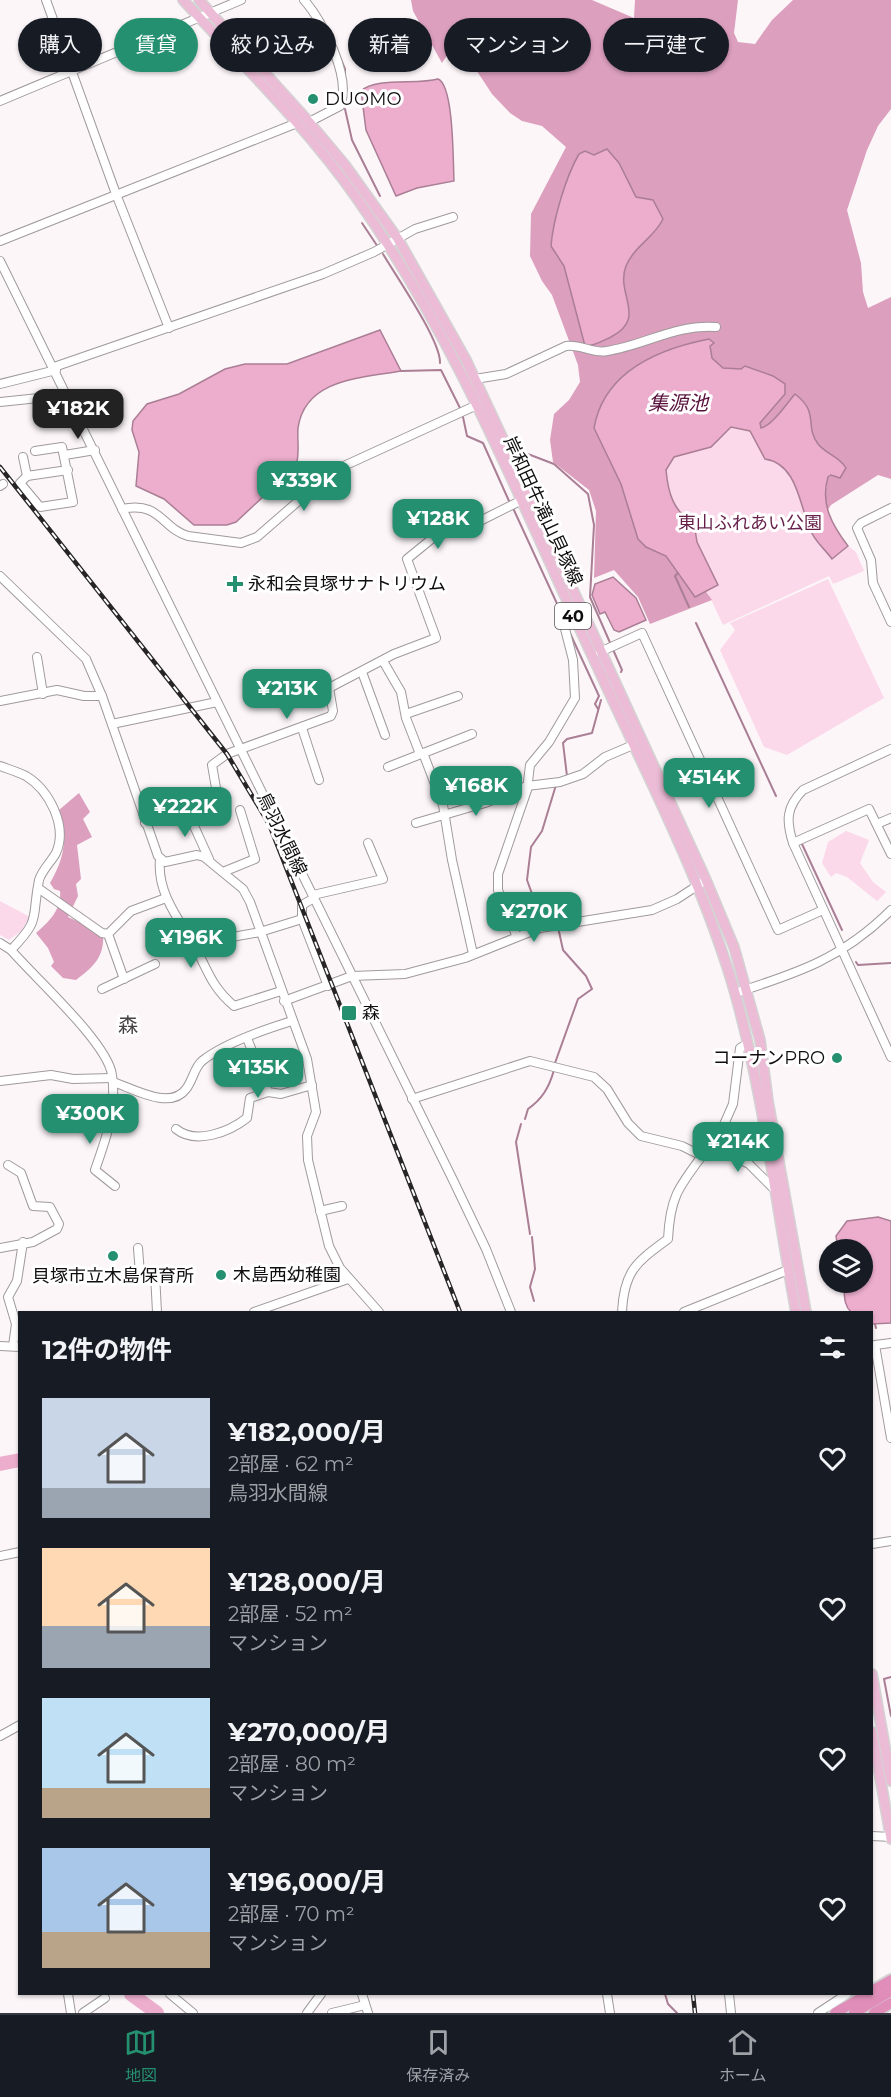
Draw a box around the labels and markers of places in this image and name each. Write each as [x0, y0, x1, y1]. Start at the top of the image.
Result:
place label: DUOMO [325, 88, 402, 110]
marker: DUOMO [306, 92, 320, 106]
pin: ¥182K [36, 389, 120, 440]
pin: ¥339K [262, 461, 346, 512]
pin: ¥128K [396, 499, 480, 550]
place label: 永和会貝塚サナトリウム [248, 573, 446, 595]
marker: 永和会貝塚サナトリウム [226, 575, 244, 593]
pin: ¥213K [245, 669, 329, 720]
pin: ¥514K [667, 758, 751, 809]
pin: ¥168K [434, 766, 518, 817]
pin: ¥222K [143, 787, 227, 838]
pin: ¥270K [492, 892, 576, 943]
pin: ¥196K [149, 918, 233, 969]
place label: 森 [362, 1002, 380, 1024]
marker: 森 [340, 1004, 358, 1022]
place label: コーナンPRO [712, 1047, 825, 1069]
pin: ¥135K [216, 1048, 300, 1099]
marker: コーナンPRO [830, 1051, 844, 1065]
pin: ¥300K [48, 1094, 132, 1145]
pin: ¥214K [696, 1122, 780, 1173]
marker: 貝塚市立木島保育所 [106, 1249, 120, 1263]
place label: 木島西幼稚園 [233, 1264, 341, 1286]
place label: 貝塚市立木島保育所 [32, 1265, 194, 1287]
marker: 木島西幼稚園 [214, 1268, 228, 1282]

